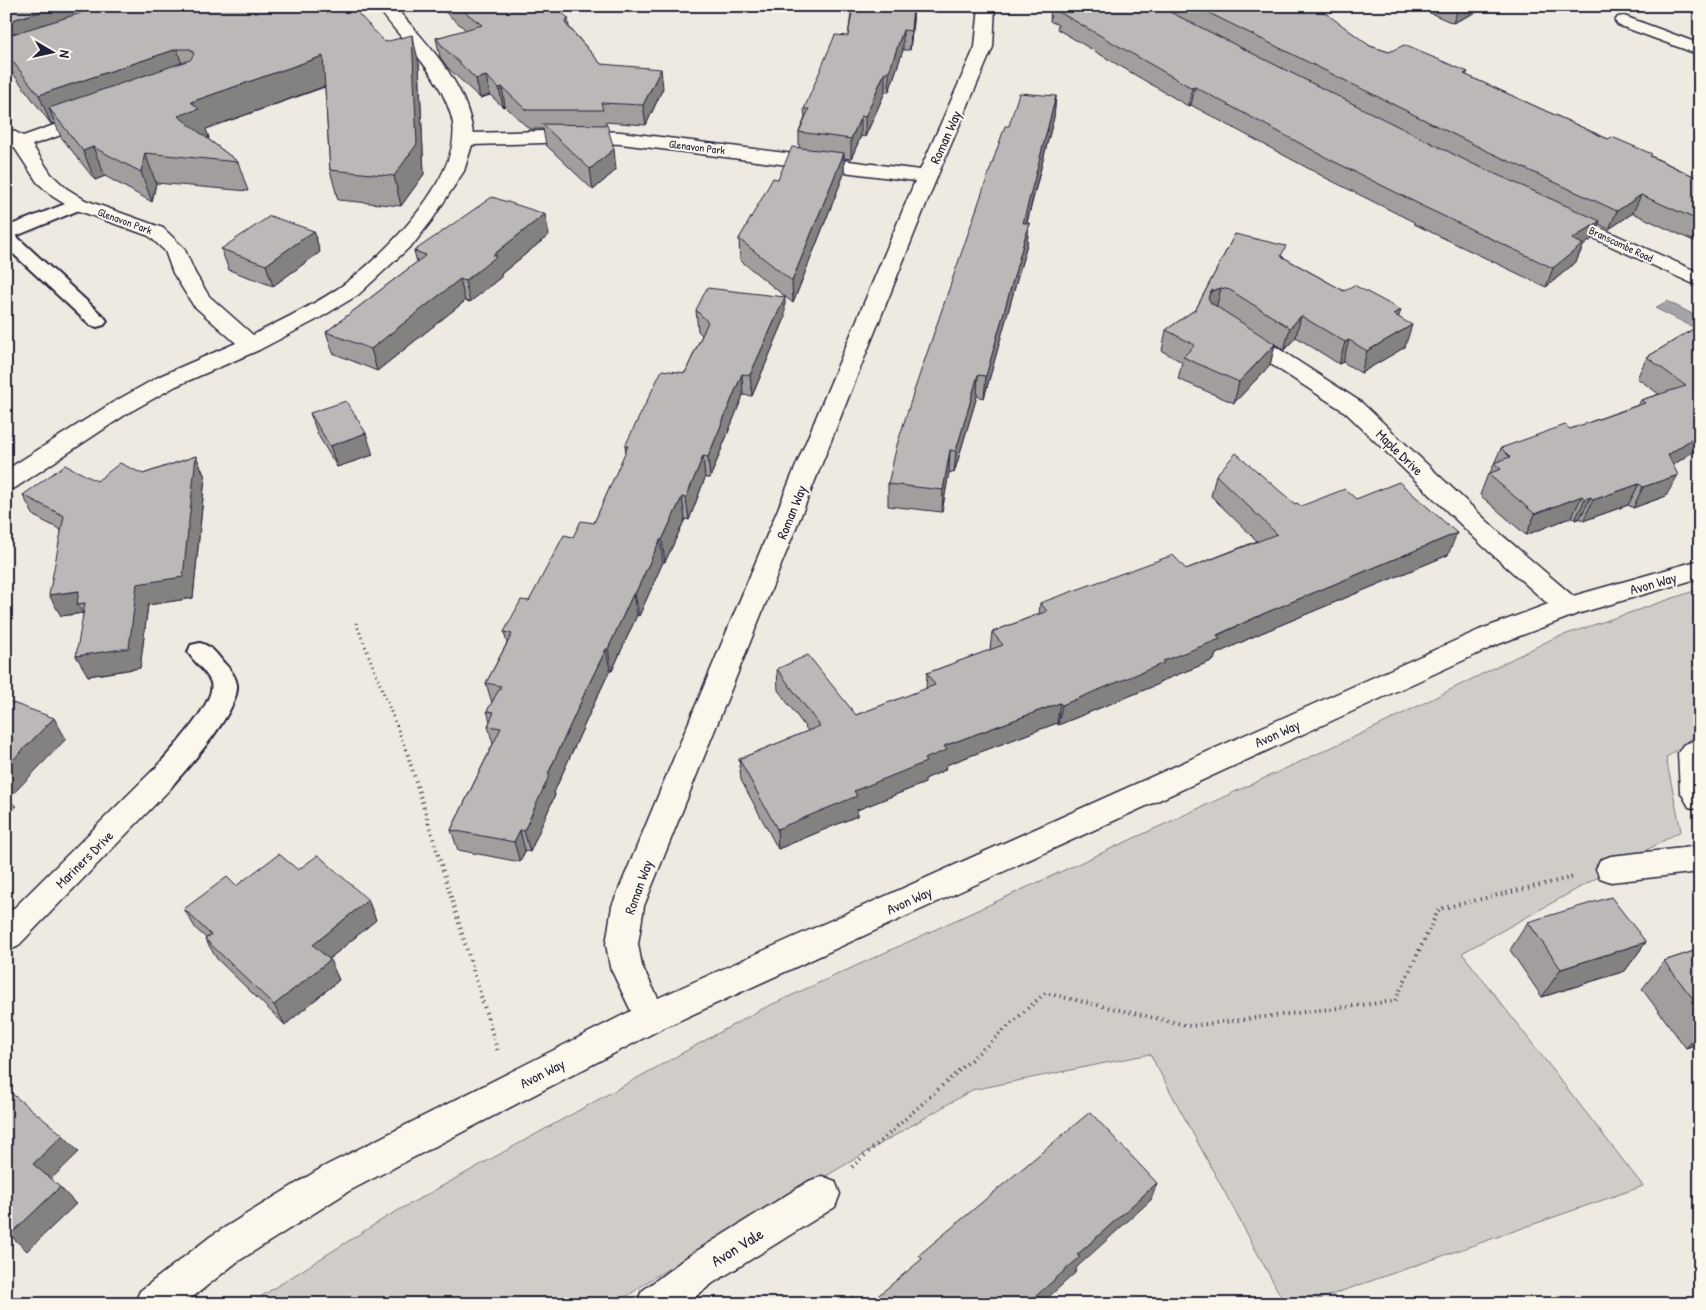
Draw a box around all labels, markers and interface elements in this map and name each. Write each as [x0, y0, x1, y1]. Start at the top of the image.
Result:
north arrow [28, 28, 78, 78]
text: N [55, 49, 75, 60]
street label: Roman Way [925, 107, 966, 167]
street label: Glenavon Park [668, 137, 726, 157]
street label: Glenavon Park [96, 205, 154, 237]
street label: Branscombe Road [1587, 223, 1656, 265]
street label: Maple Drive [1372, 425, 1428, 480]
street label: Roman Way [772, 482, 811, 542]
street label: Avon Way [1627, 567, 1679, 600]
street label: Avon Way [1251, 715, 1303, 752]
street label: Mariners Drive [51, 826, 117, 892]
street label: Roman Way [619, 857, 658, 917]
street label: Avon Way [883, 882, 935, 919]
street label: Avon Way [516, 1054, 568, 1093]
street label: Avon Vale [707, 1222, 768, 1272]

